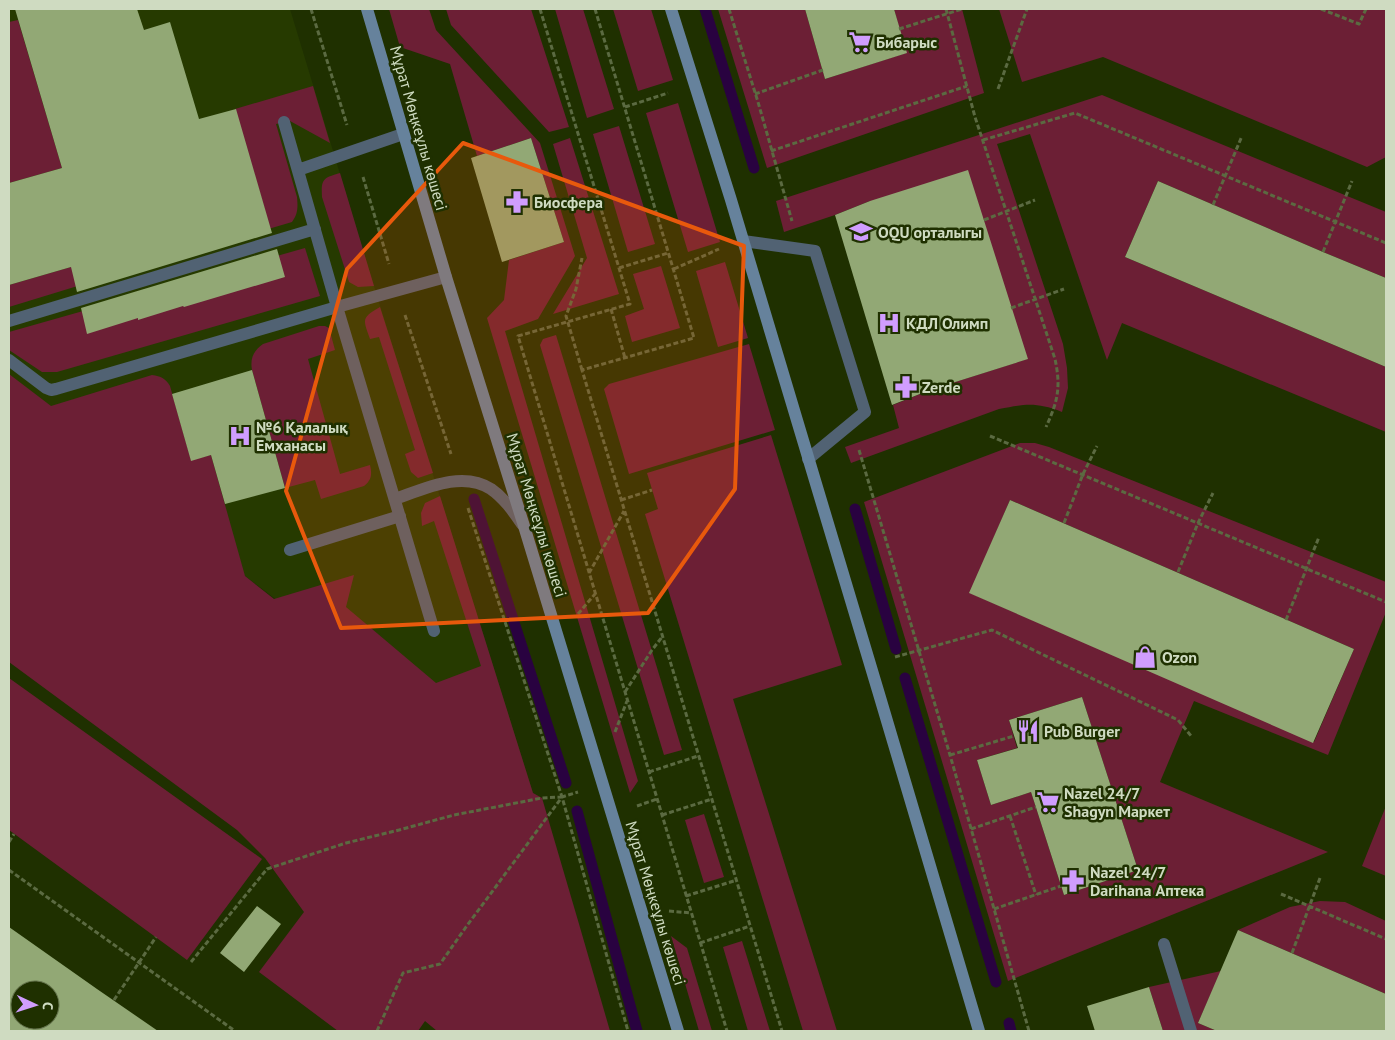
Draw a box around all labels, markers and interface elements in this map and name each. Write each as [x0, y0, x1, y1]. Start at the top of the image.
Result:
supermarket icon: Бибарыс [847, 29, 873, 55]
place label: Бибарыс [876, 32, 937, 52]
street label: Мұрат Мөңкеұлы көшесі [386, 43, 452, 213]
pharmacy icon: Биосфера [504, 189, 530, 215]
place label: Биосфера [534, 192, 603, 212]
school or university icon: OQU орталыгы [848, 219, 874, 245]
place label: OQU орталыгы [878, 222, 982, 242]
hospital icon: КДЛ Олимп [876, 310, 902, 336]
place label: КДЛ Олимп [906, 313, 988, 333]
pharmacy icon: Zerde [893, 374, 919, 400]
place label: Zerde [922, 377, 961, 397]
place label: №6 Қалалық Емханасы [256, 417, 348, 455]
hospital icon: №6 Қалалық Емханасы [227, 423, 253, 449]
street label: Мұрат Мөңкеұлы көшесі [502, 430, 572, 600]
shop icon: Ozon [1132, 644, 1158, 670]
place label: Ozon [1162, 647, 1197, 667]
restaurant icon: Pub Burger [1015, 718, 1041, 744]
place label: Pub Burger [1044, 721, 1120, 741]
place label: Nazel 24/7 Shagyn Маркет [1064, 783, 1170, 821]
supermarket icon: Nazel 24/7 Shagyn Маркет [1035, 789, 1061, 815]
street label: Мұрат Мөңкеұлы көшесі [621, 818, 691, 988]
place label: Nazel 24/7 Darihana Аптека [1090, 862, 1204, 900]
pharmacy icon: Nazel 24/7 Darihana Аптека [1060, 868, 1086, 894]
north arrow [10, 980, 60, 1030]
text: С [39, 1001, 57, 1011]

